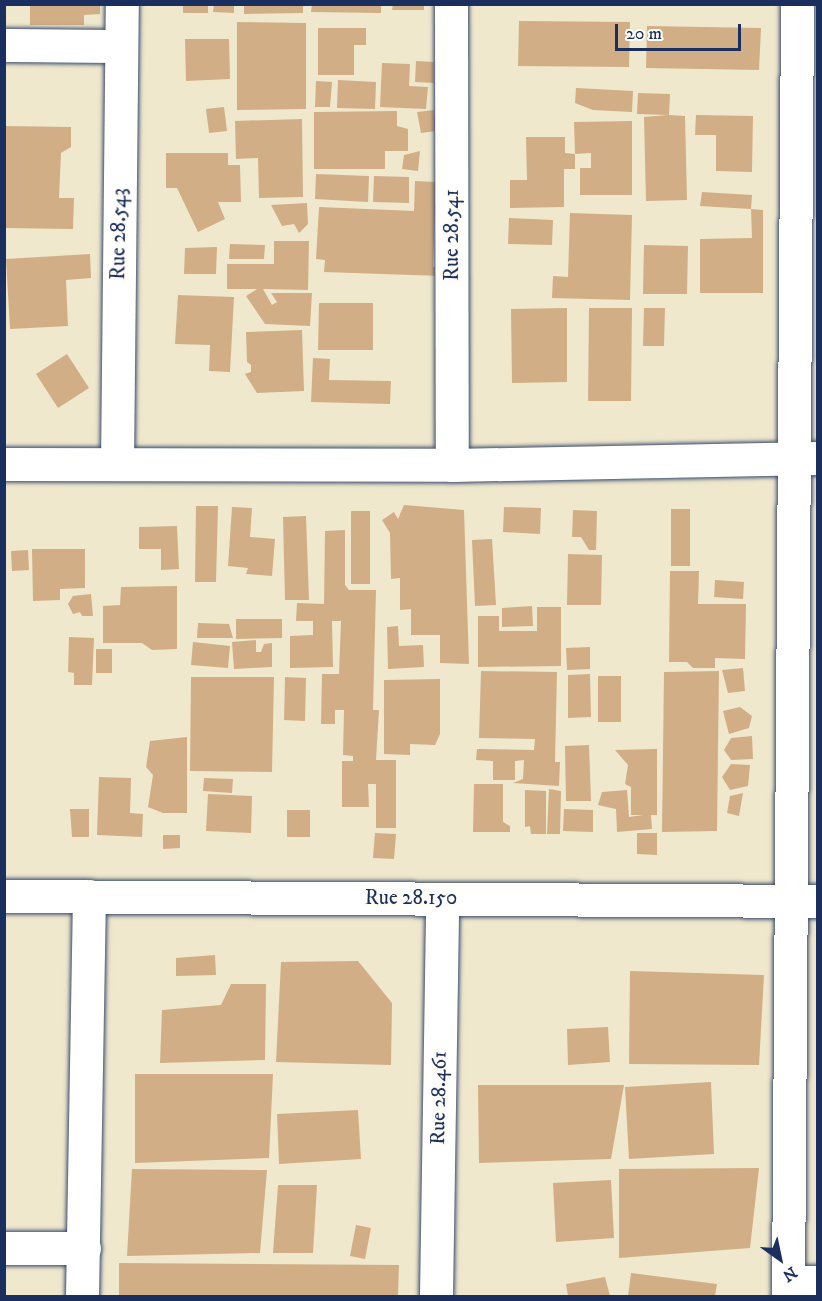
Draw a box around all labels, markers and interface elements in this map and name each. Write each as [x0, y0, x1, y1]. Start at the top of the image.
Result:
scale bar [618, 12, 744, 50]
text: 20 m [626, 23, 662, 45]
street label: Rue 28.543 [106, 188, 132, 280]
street label: Rue 28.541 [439, 189, 465, 281]
street label: Rue 28.150 [365, 885, 457, 911]
street label: Rue 28.461 [426, 1051, 452, 1145]
north arrow [750, 1229, 810, 1289]
text: N [779, 1262, 801, 1286]

